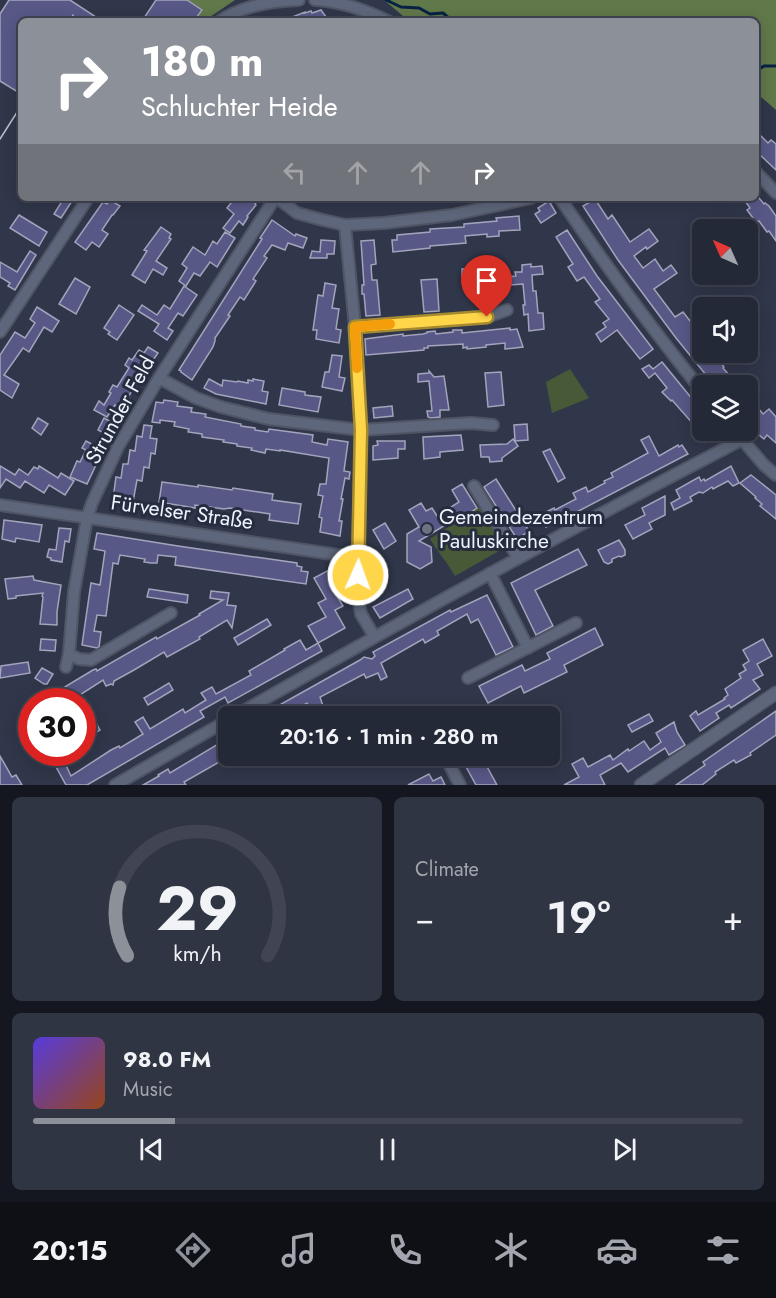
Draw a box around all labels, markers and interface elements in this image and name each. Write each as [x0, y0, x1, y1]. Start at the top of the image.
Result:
text: 180 m [141, 31, 264, 92]
icon: right [42, 42, 120, 120]
text: Schluchter Heide [141, 87, 338, 126]
icon: left [278, 156, 311, 189]
icon: ahead [341, 156, 374, 189]
icon: ahead [404, 156, 437, 189]
icon: right [467, 156, 500, 189]
north arrow [692, 219, 758, 285]
map controls [692, 219, 758, 441]
pin [461, 255, 512, 317]
icon: arrive [470, 264, 503, 297]
button: sound [692, 297, 758, 363]
street label: Strunder Feld [78, 350, 162, 470]
button: layers [692, 375, 758, 441]
street label: Fürvelser Straße [109, 487, 255, 537]
place label: Gemeindezentrum Pauluskirche [439, 502, 603, 556]
marker: Gemeindezentrum Pauluskirche [420, 522, 434, 536]
position arrow [326, 543, 390, 607]
speed limit sign: 30 [18, 688, 96, 766]
text: 20:16 · 1 min · 280 m [279, 720, 499, 752]
text: Climate [415, 855, 479, 884]
text: 29 [156, 863, 238, 953]
text: 19° [547, 885, 611, 950]
text: − [415, 895, 434, 942]
text: + [723, 895, 743, 942]
text: km/h [173, 938, 221, 969]
text: 98.0 FM [123, 1043, 211, 1075]
text: Music [123, 1075, 173, 1104]
icon: previous [135, 1133, 168, 1166]
icon: pause [371, 1133, 404, 1166]
icon: next [608, 1133, 641, 1166]
icon: directions [172, 1229, 214, 1271]
icon: music [278, 1229, 320, 1271]
icon: phone [384, 1229, 426, 1271]
icon: climate [490, 1229, 532, 1271]
icon: car [596, 1229, 638, 1271]
icon: filters [702, 1229, 744, 1271]
text: 20:15 [32, 1231, 107, 1270]

